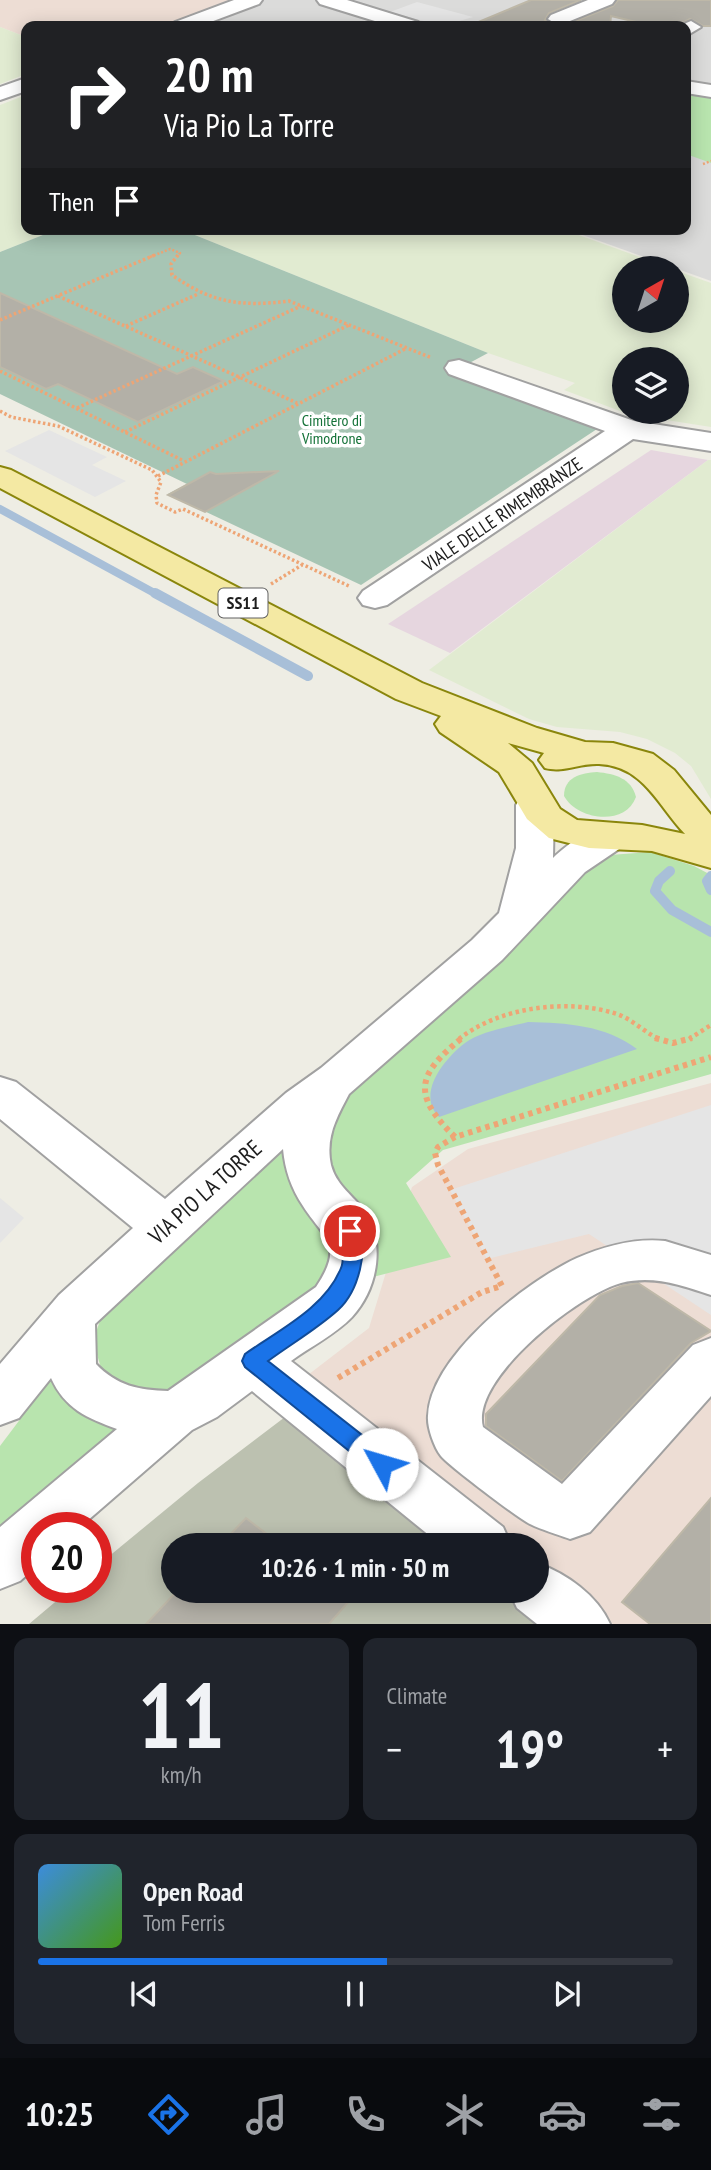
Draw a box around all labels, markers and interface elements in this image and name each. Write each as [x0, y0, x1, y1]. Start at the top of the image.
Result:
text: 20 m [164, 42, 253, 106]
icon: right [49, 49, 140, 140]
text: Via Pio La Torre [164, 104, 335, 146]
icon: arrive [108, 182, 146, 220]
text: Then [49, 185, 94, 218]
north arrow [612, 256, 690, 332]
map controls [612, 256, 689, 424]
button: layers [612, 347, 689, 424]
park label: Cimitero di Vimodrone [301, 410, 362, 448]
street label: VIALE DELLE RIMEMBRANZE [417, 452, 586, 577]
road number: SS11 [218, 588, 268, 618]
street label: VIA PIO LA TORRE [141, 1133, 267, 1251]
pin [320, 1201, 380, 1261]
icon: arrive [331, 1212, 369, 1250]
position arrow [345, 1427, 419, 1501]
speed limit sign: 20 [21, 1512, 112, 1603]
text: 10:26 · 1 min · 50 m [261, 1551, 449, 1584]
text: 11 [138, 1655, 225, 1773]
text: Climate [387, 1681, 447, 1710]
text: 19° [495, 1715, 564, 1782]
text: − [387, 1724, 402, 1773]
text: + [657, 1724, 673, 1773]
text: km/h [161, 1760, 202, 1789]
text: Open Road [143, 1875, 243, 1908]
text: Tom Ferris [143, 1908, 225, 1937]
icon: previous [125, 1975, 163, 2013]
icon: pause [336, 1975, 374, 2013]
icon: next [548, 1975, 586, 2013]
icon: directions [144, 2090, 193, 2139]
icon: music [242, 2090, 291, 2139]
icon: phone [341, 2090, 390, 2139]
icon: climate [440, 2090, 489, 2139]
icon: car [538, 2090, 587, 2139]
icon: filters [637, 2090, 686, 2139]
text: 10:25 [25, 2093, 94, 2135]

